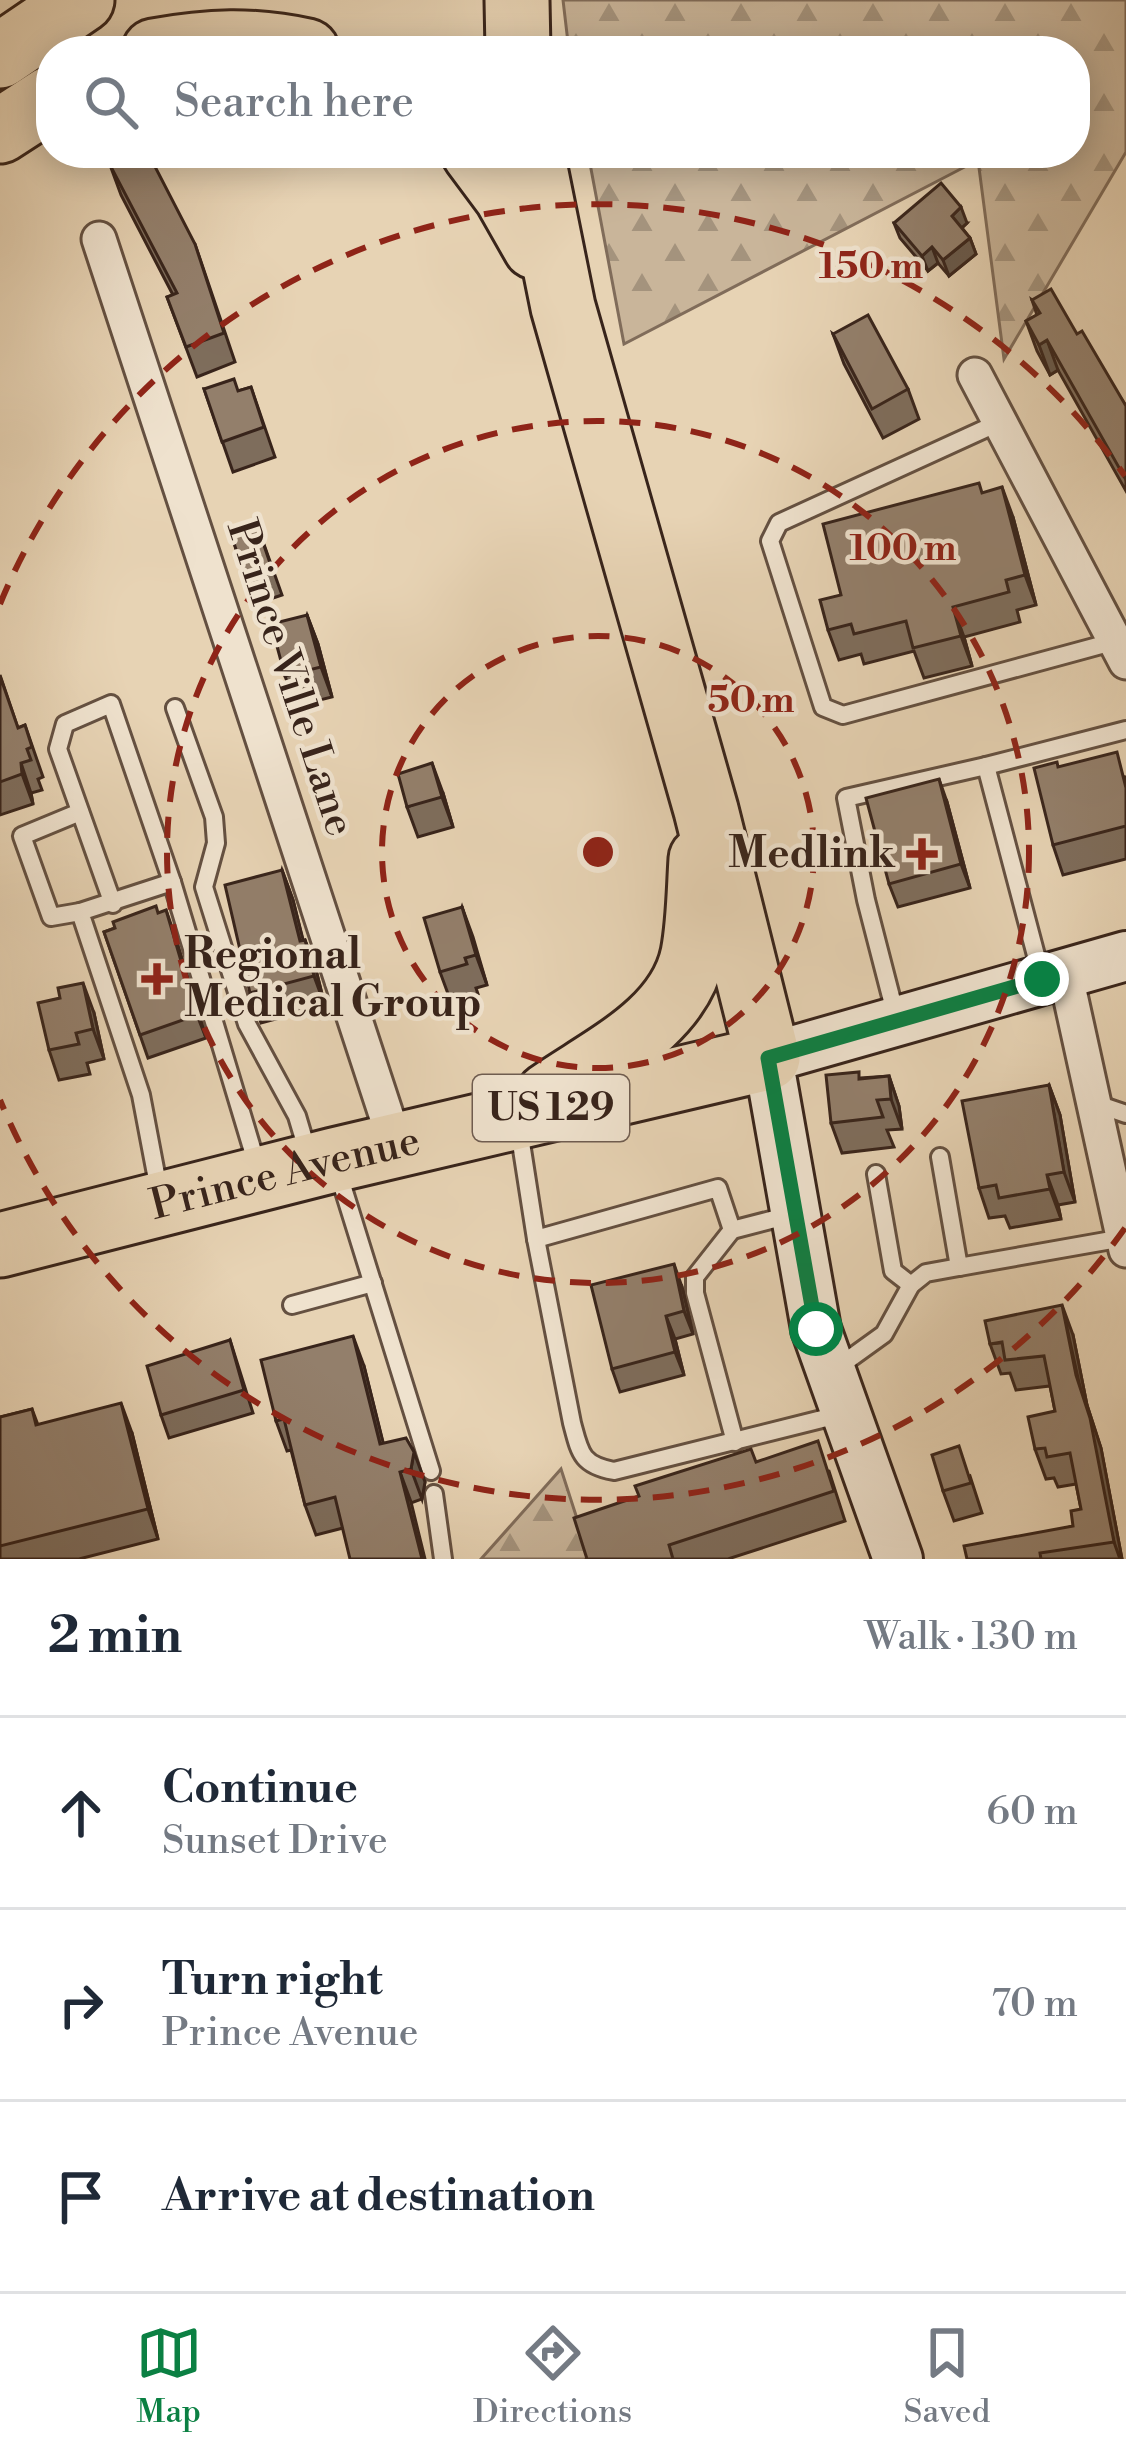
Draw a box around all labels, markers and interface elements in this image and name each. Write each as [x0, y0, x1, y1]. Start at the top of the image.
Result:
search box [36, 36, 1090, 168]
icon: search [78, 69, 144, 135]
text: Search here [174, 74, 414, 131]
text: 150 m [819, 245, 923, 290]
street label: Prince Ville Lane [214, 513, 366, 843]
text: 100 m [850, 527, 957, 572]
text: 50 m [707, 679, 795, 724]
place label: Medlink [728, 828, 896, 881]
centre of rings [577, 831, 619, 873]
marker: Medlink [906, 838, 938, 870]
place label: Regional Medical Group [184, 929, 482, 1030]
route end [1015, 952, 1069, 1006]
marker: Regional Medical Group [141, 963, 173, 995]
road number: US 129 [473, 1075, 629, 1141]
street label: Prince Avenue [145, 1114, 425, 1232]
route start [789, 1302, 843, 1356]
text: 2 min [48, 1605, 182, 1669]
text: Walk · 130 m [865, 1613, 1078, 1662]
text: Continue [162, 1760, 358, 1817]
icon: ahead [48, 1780, 114, 1846]
text: 60 m [986, 1788, 1078, 1837]
text: Sunset Drive [162, 1817, 388, 1866]
text: Turn right [162, 1952, 383, 2009]
icon: right [48, 1972, 114, 2038]
text: 70 m [991, 1980, 1078, 2029]
text: Prince Avenue [162, 2009, 418, 2058]
icon: arrive [48, 2164, 114, 2230]
text: Arrive at destination [162, 2168, 595, 2225]
tab: Map [136, 2320, 202, 2433]
tab: Directions [473, 2320, 632, 2433]
tab: Saved [904, 2320, 990, 2433]

